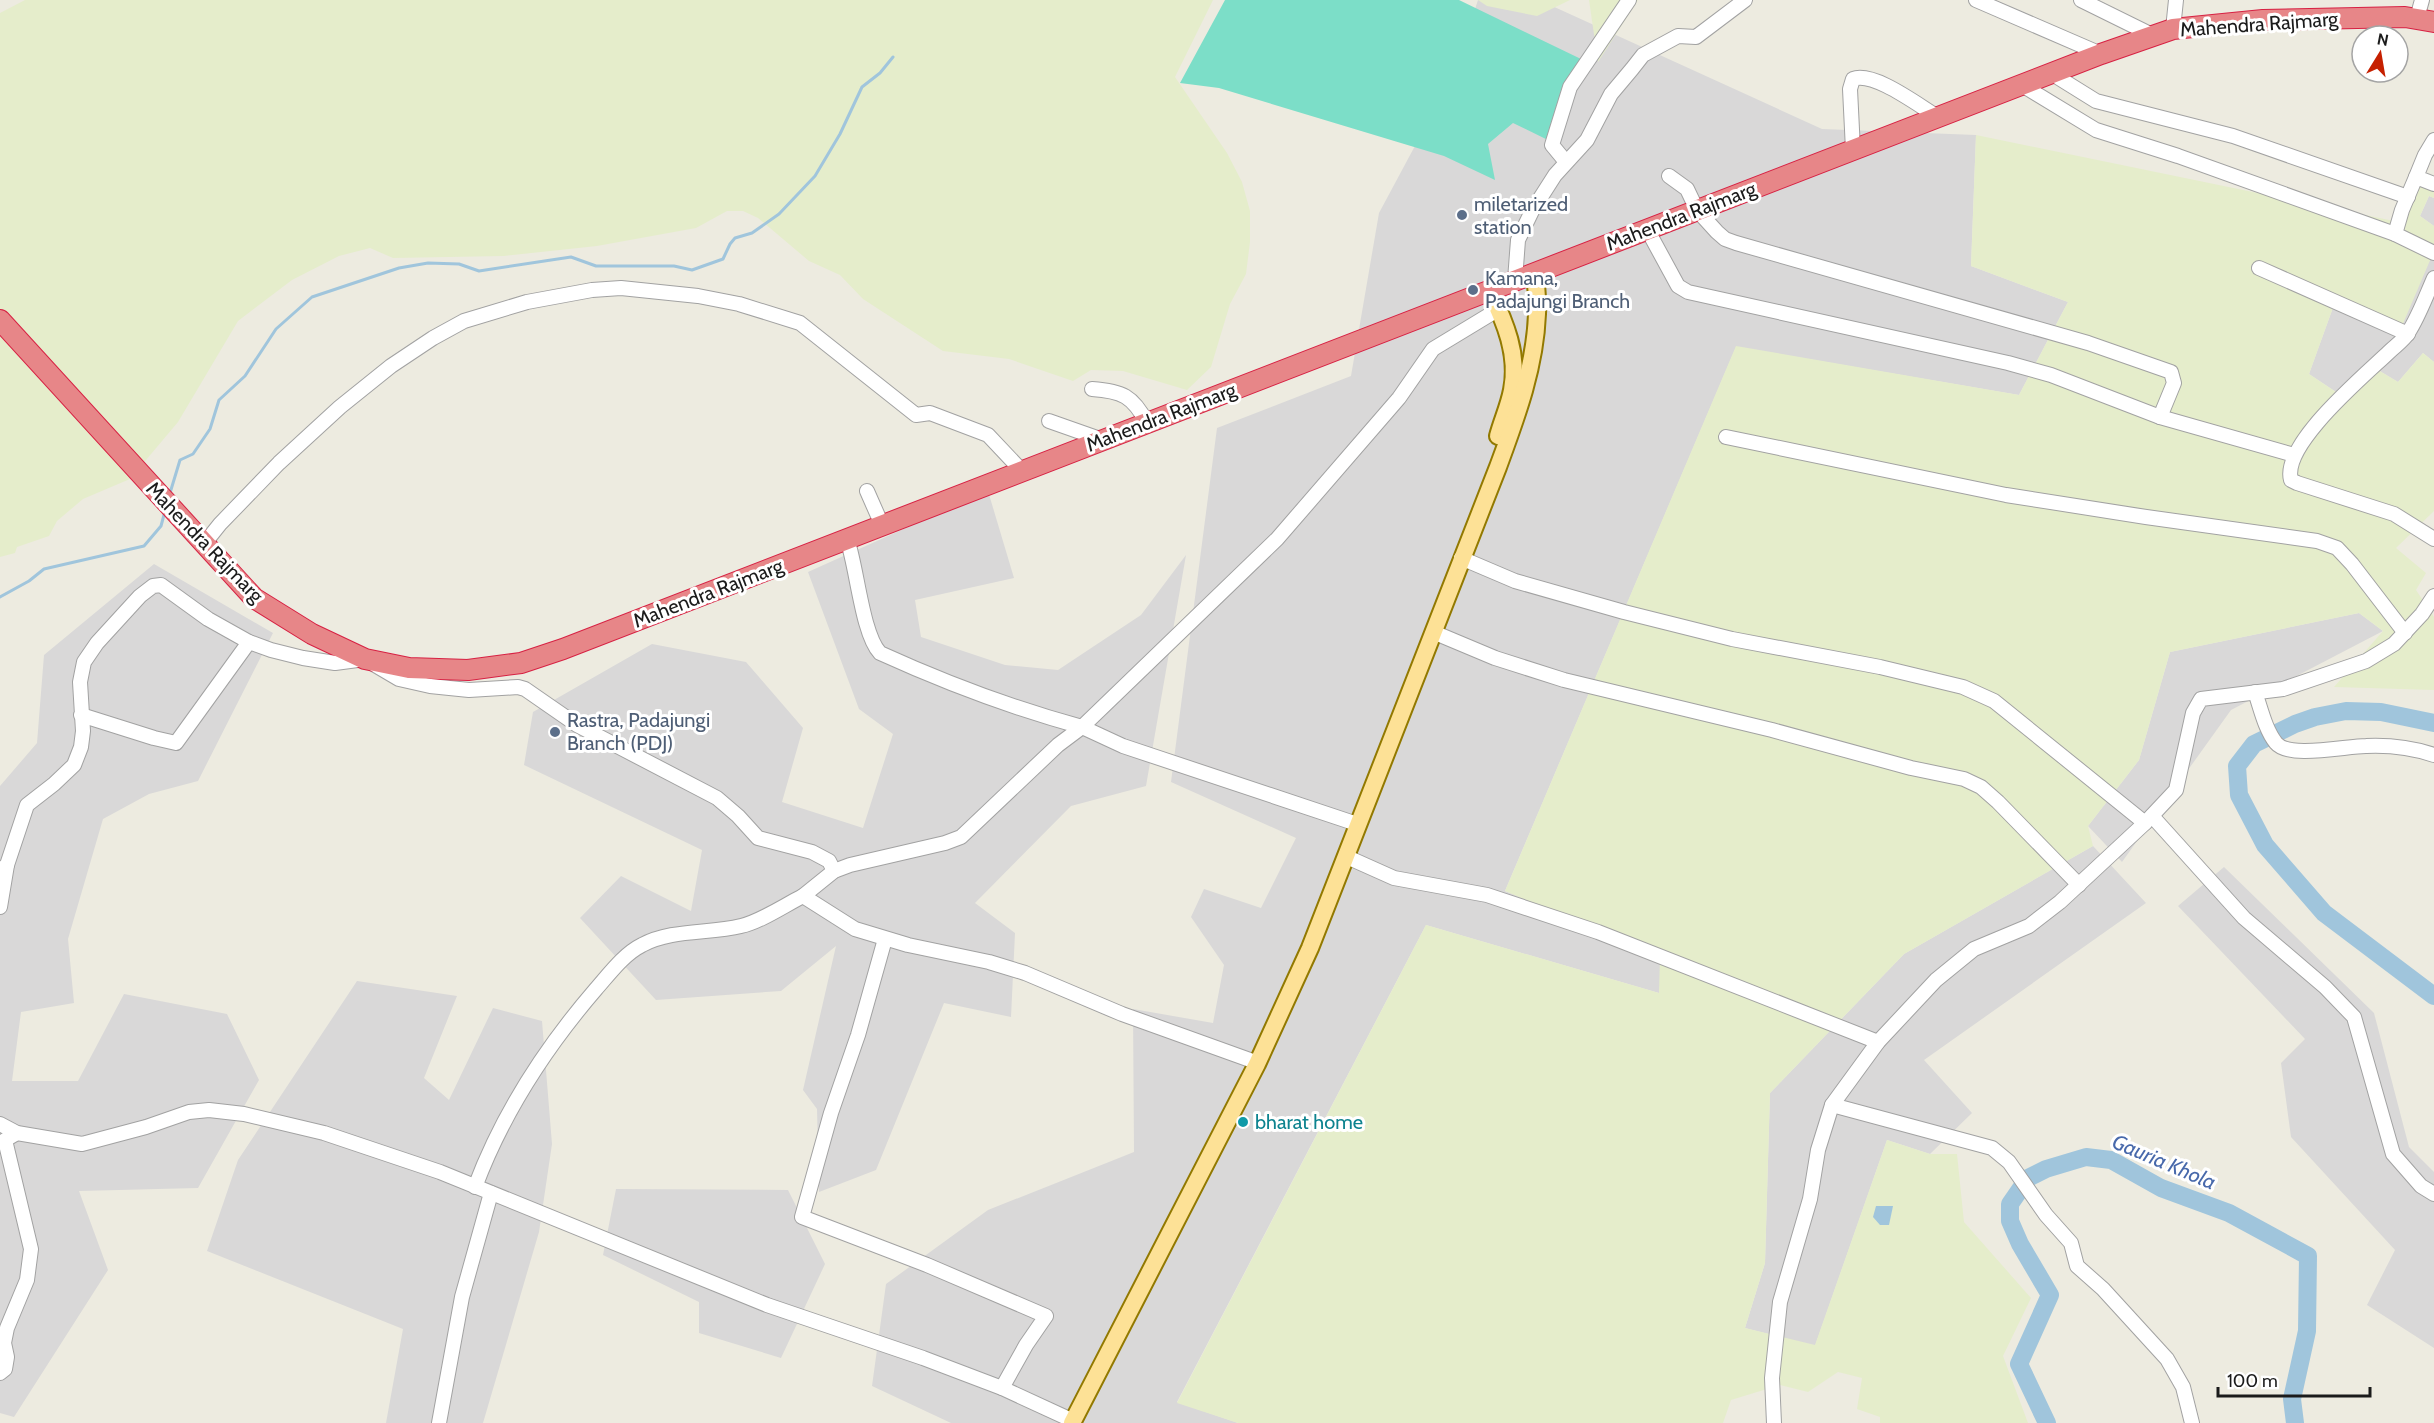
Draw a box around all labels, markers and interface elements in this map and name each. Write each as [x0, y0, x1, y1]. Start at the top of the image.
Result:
street label: Mahendra Rajmarg [2179, 6, 2340, 41]
north arrow [2350, 24, 2410, 84]
text: N [2375, 29, 2390, 50]
street label: Mahendra Rajmarg [1603, 176, 1760, 256]
place label: miletarized station [1474, 192, 1568, 239]
marker: miletarized station [1455, 208, 1469, 222]
place label: Kamana, Padajungi Branch [1485, 266, 1630, 313]
marker: Kamana, Padajungi Branch [1466, 283, 1480, 297]
street label: Mahendra Rajmarg [1083, 377, 1240, 457]
street label: Mahendra Rajmarg [141, 477, 269, 608]
street label: Mahendra Rajmarg [630, 553, 787, 633]
place label: Rastra, Padajungi Branch (PDJ) [567, 708, 710, 755]
marker: Rastra, Padajungi Branch (PDJ) [548, 725, 562, 739]
place label: bharat home [1255, 1110, 1363, 1134]
marker: bharat home [1236, 1115, 1250, 1129]
water label: Gauria Khola [2109, 1128, 2220, 1195]
scale bar [2218, 1360, 2370, 1398]
text: 100 m [2227, 1370, 2278, 1392]

